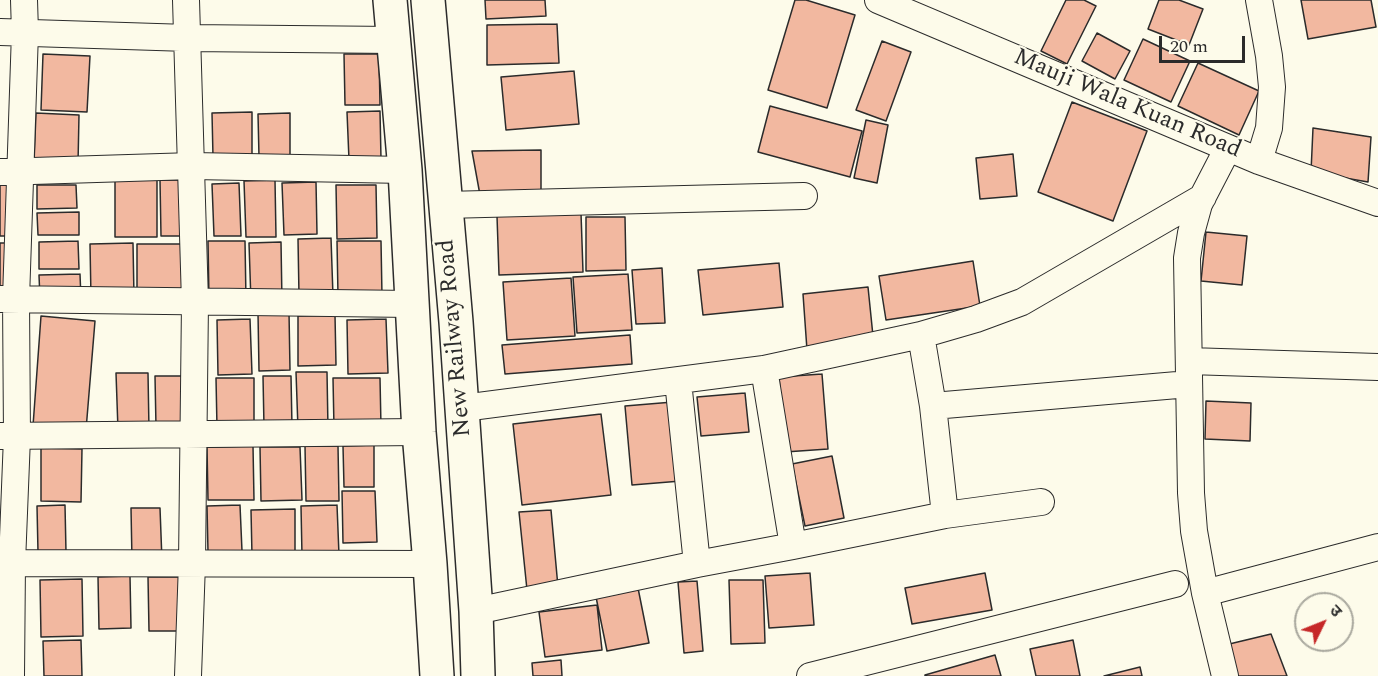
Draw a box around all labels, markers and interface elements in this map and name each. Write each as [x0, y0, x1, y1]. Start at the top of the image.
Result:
scale bar [1162, 24, 1248, 62]
text: 20 m [1170, 33, 1208, 60]
street label: Mauji Wala Kuan Road [1009, 44, 1245, 166]
street label: New Railway Road [433, 238, 479, 438]
north arrow [1294, 592, 1354, 652]
text: उ [1324, 599, 1348, 623]

